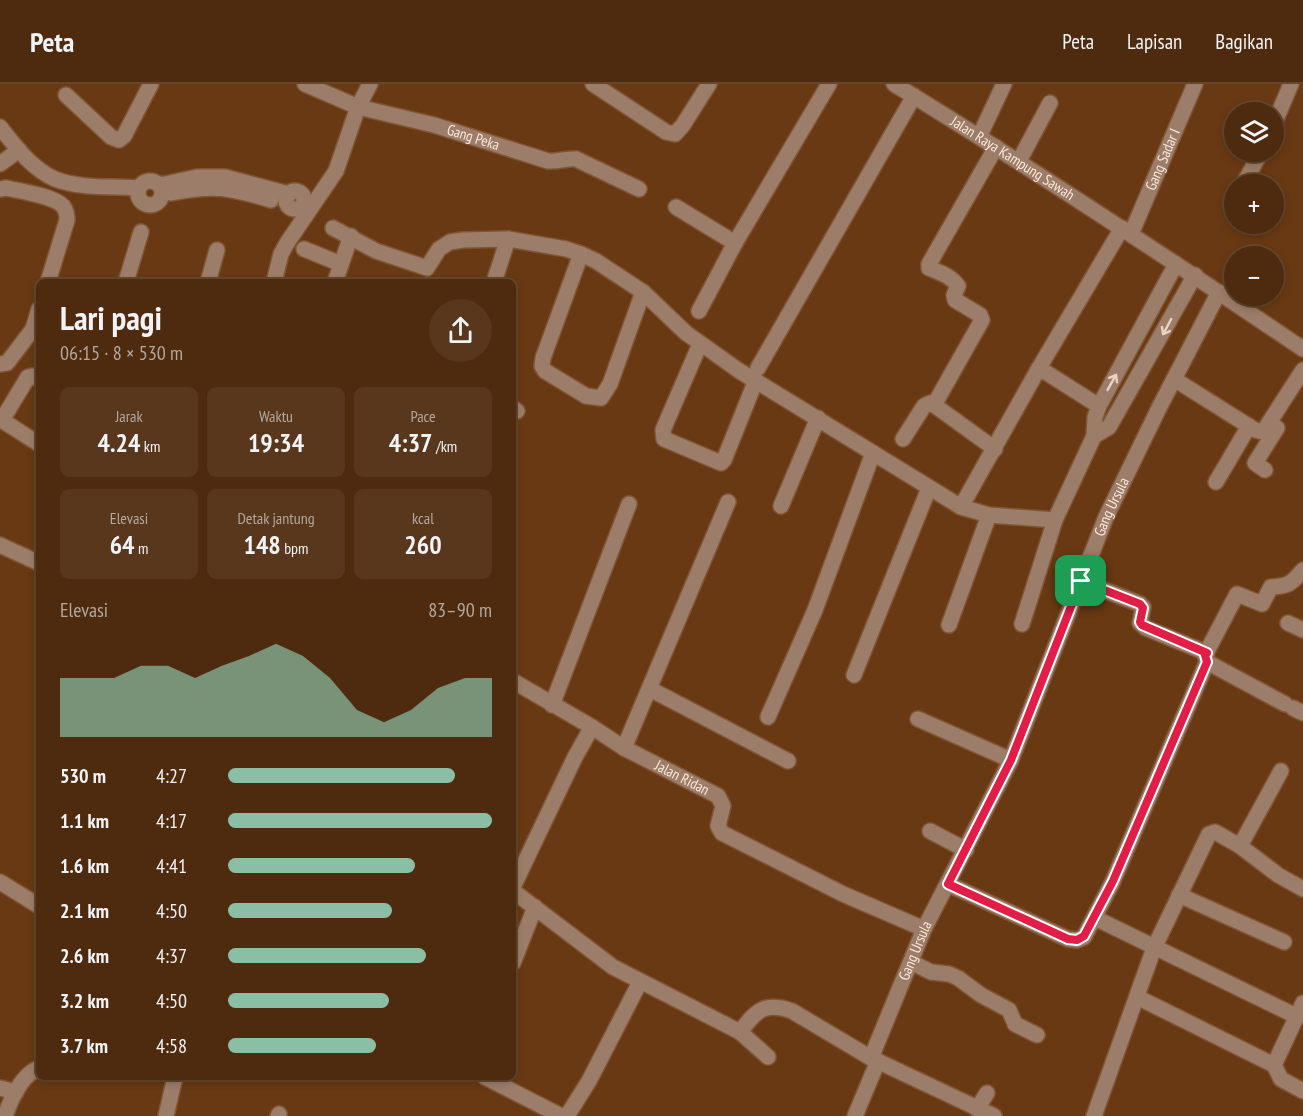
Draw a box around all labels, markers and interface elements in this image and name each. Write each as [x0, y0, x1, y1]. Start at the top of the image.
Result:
text: Peta [30, 23, 74, 60]
text: Peta [1062, 28, 1094, 55]
text: Lapisan [1127, 28, 1182, 55]
text: Bagikan [1215, 28, 1273, 55]
map controls [1224, 102, 1284, 306]
button: layers [1224, 102, 1284, 162]
street label: Jalan Raya Kampung Sawah [947, 111, 1078, 204]
street label: Gang Peka [445, 120, 502, 154]
street label: Gang Sadar I [1141, 125, 1184, 193]
button: + [1224, 174, 1284, 234]
button: − [1224, 246, 1284, 306]
text: Lari pagi [60, 296, 162, 339]
button: share [429, 299, 492, 362]
one-way arrow [1161, 318, 1173, 335]
text: 06:15 · 8 × 530 m [60, 340, 183, 366]
one-way arrow [1106, 374, 1118, 391]
text: Jarak [115, 406, 143, 426]
text: Waktu [259, 406, 293, 426]
text: Pace [410, 406, 436, 426]
text: 4.24 [98, 426, 140, 459]
text: 19:34 [248, 426, 304, 459]
text: 4:37 [389, 426, 433, 459]
text: km [140, 436, 160, 456]
text: /km [433, 436, 457, 456]
street label: Gang Ursula [1089, 474, 1133, 539]
text: Elevasi [110, 508, 148, 528]
text: Detak jantung [237, 508, 315, 528]
text: kcal [412, 508, 434, 528]
text: 64 [110, 528, 135, 561]
text: 148 [243, 528, 281, 561]
text: 260 [404, 528, 442, 561]
text: m [135, 538, 148, 558]
text: bpm [281, 538, 309, 558]
pin [1055, 555, 1106, 606]
icon: arrive [1064, 564, 1097, 597]
text: Elevasi [60, 597, 108, 623]
text: 83–90 m [428, 597, 492, 623]
street label: Jalan Ridan [651, 755, 713, 799]
text: 530 m [60, 763, 106, 789]
text: 4:27 [156, 763, 187, 789]
text: 1.1 km [60, 808, 109, 834]
text: 4:17 [156, 808, 187, 834]
text: 1.6 km [60, 853, 109, 879]
text: 4:41 [156, 853, 187, 879]
text: 2.1 km [60, 898, 109, 924]
text: 4:50 [156, 898, 187, 924]
street label: Gang Ursula [894, 917, 936, 983]
text: 2.6 km [60, 943, 109, 969]
text: 4:37 [156, 943, 187, 969]
text: 3.2 km [60, 988, 109, 1014]
text: 4:50 [156, 988, 187, 1014]
text: 3.7 km [60, 1033, 108, 1059]
text: 4:58 [156, 1033, 187, 1059]

